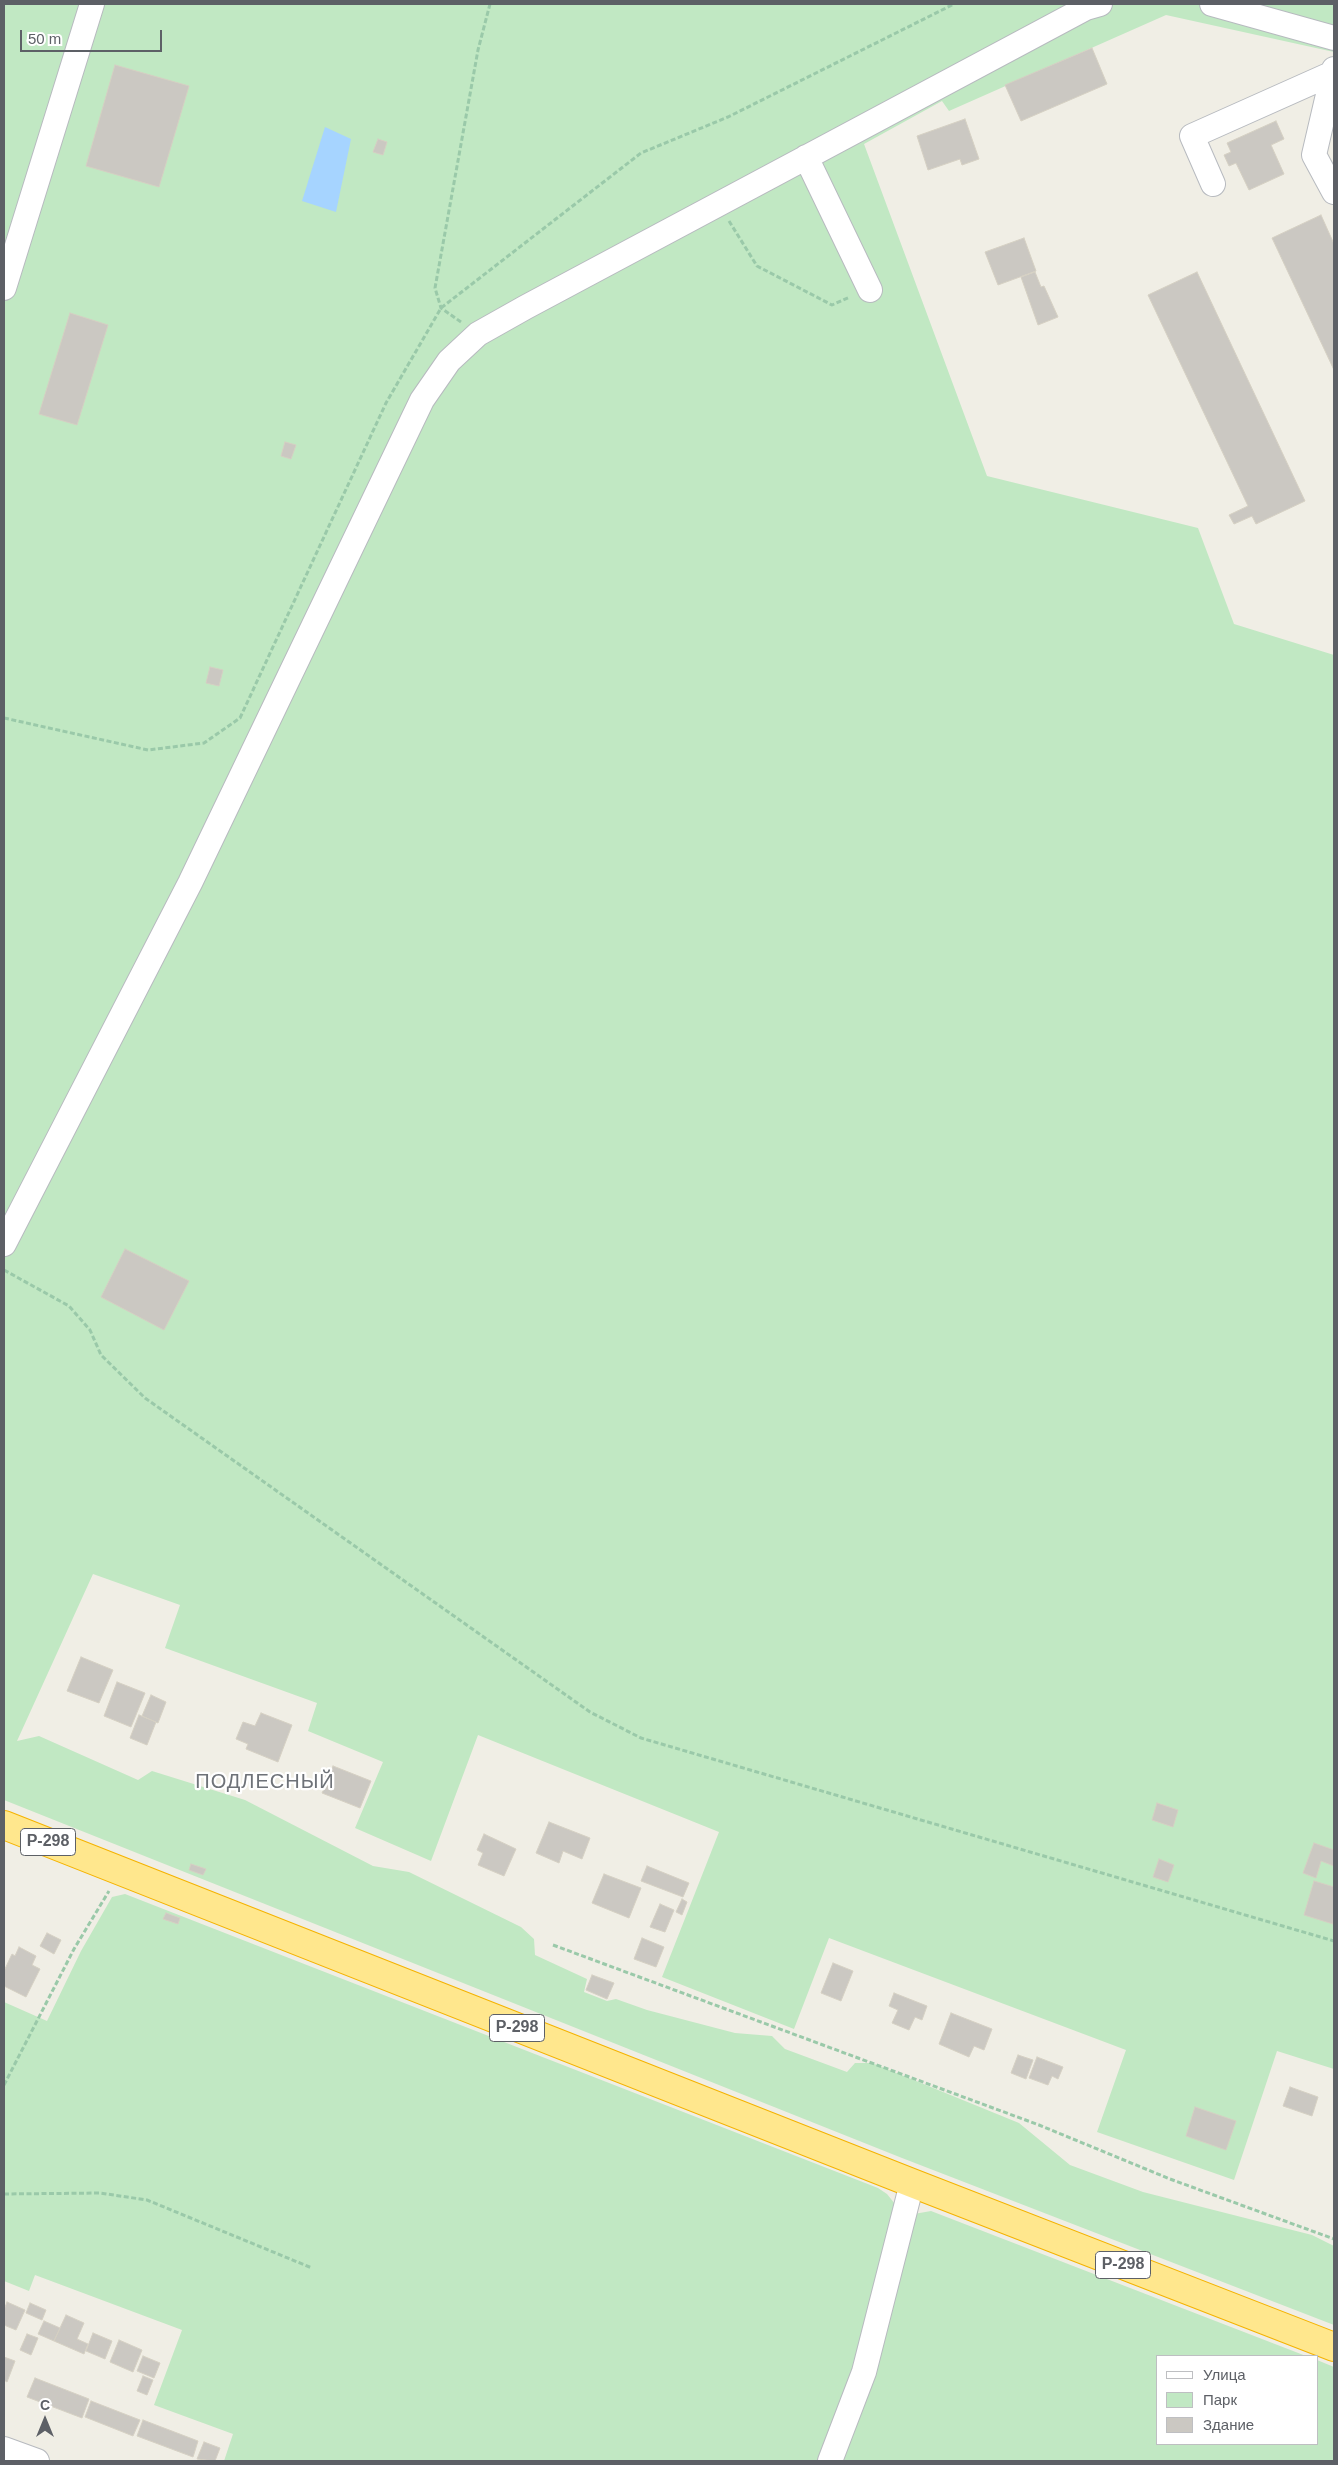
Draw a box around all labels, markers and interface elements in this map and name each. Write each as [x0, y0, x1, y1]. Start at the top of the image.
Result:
scale bar [22, 20, 165, 52]
text: 50 m [28, 30, 61, 47]
district label: ПОДЛЕСНЫЙ [194, 1770, 336, 1794]
road number: Р-298 [20, 1828, 76, 1855]
road number: Р-298 [490, 2015, 544, 2042]
road number: Р-298 [1096, 2252, 1150, 2278]
legend [1156, 2355, 1318, 2445]
text: Улица [1203, 2366, 1246, 2383]
text: Парк [1203, 2391, 1237, 2408]
north arrow [20, 2395, 70, 2445]
text: С [40, 2397, 50, 2413]
text: Здание [1203, 2416, 1254, 2433]

